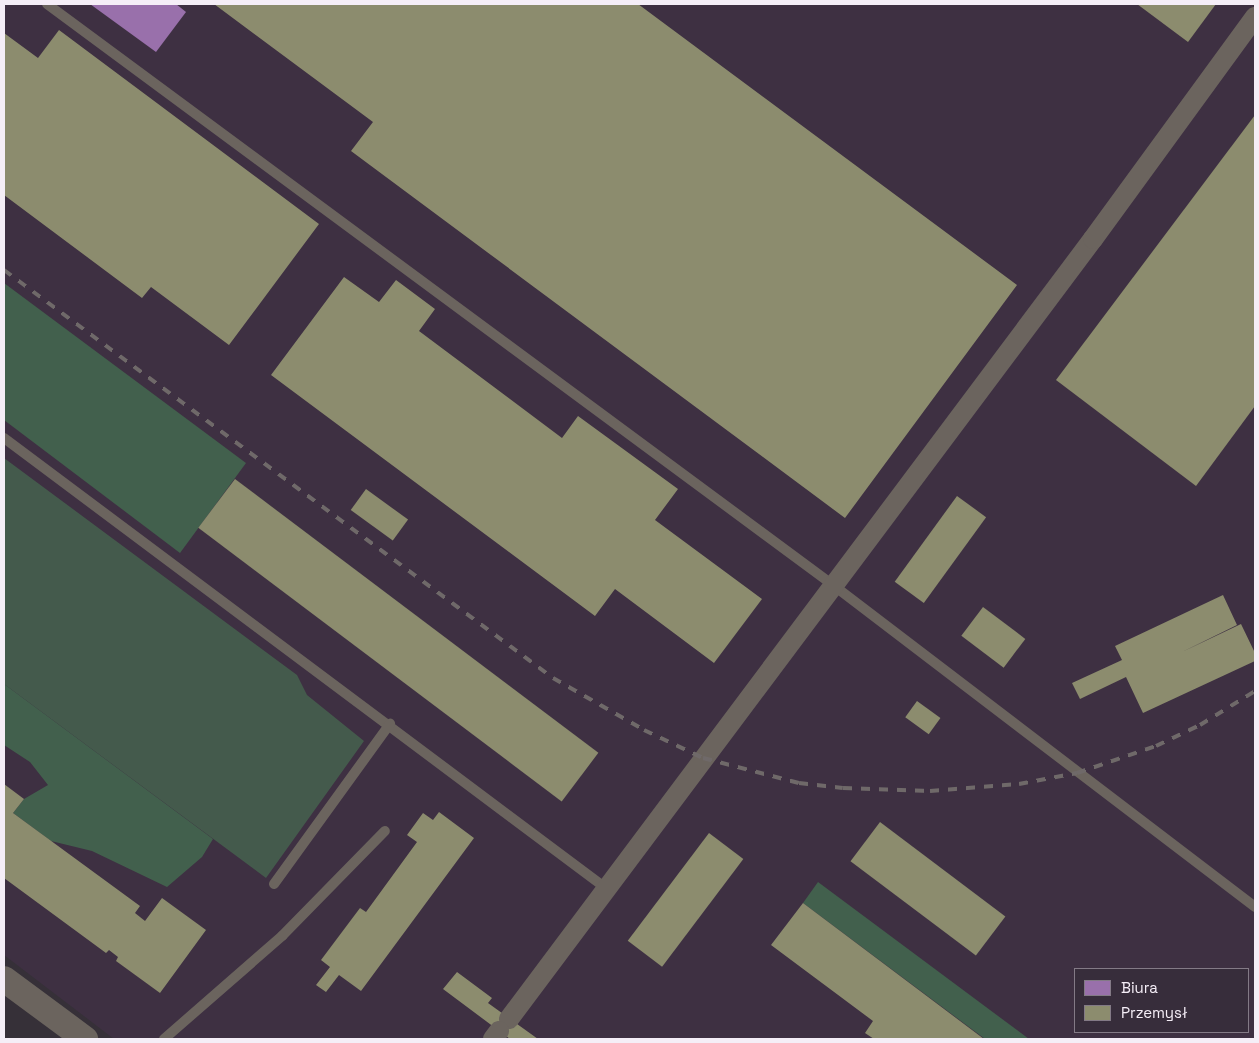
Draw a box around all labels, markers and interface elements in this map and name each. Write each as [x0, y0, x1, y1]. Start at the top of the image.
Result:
legend [1074, 968, 1249, 1033]
text: Biura [1121, 978, 1158, 997]
text: Przemysł [1121, 1003, 1187, 1022]

